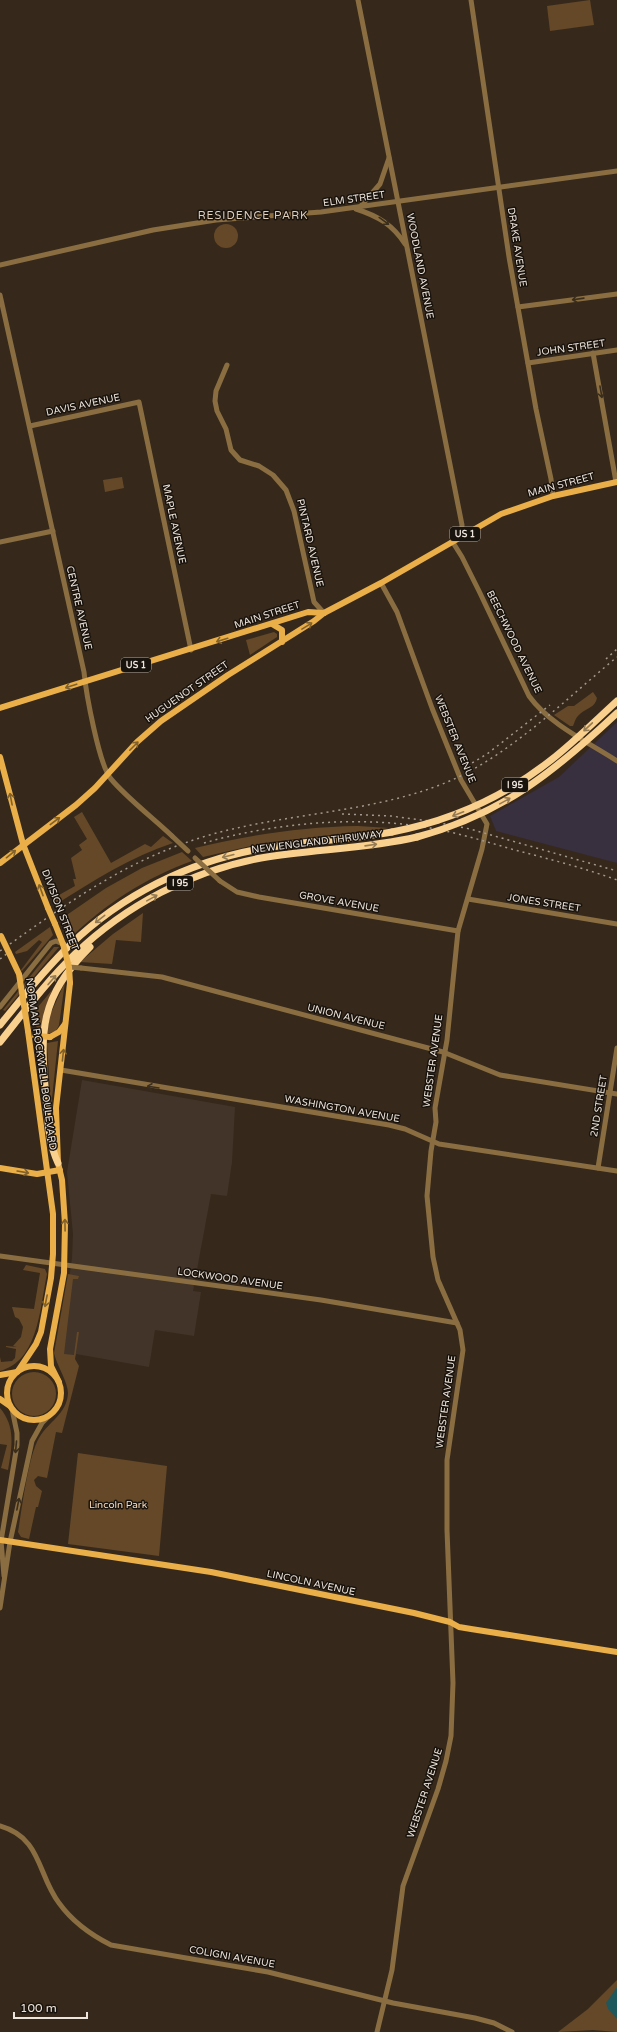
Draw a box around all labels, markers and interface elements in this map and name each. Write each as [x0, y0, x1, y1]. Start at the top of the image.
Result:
street label: ELM STREET [322, 189, 386, 209]
street label: DRAKE AVENUE [505, 206, 529, 288]
district label: RESIDENCE PARK [198, 209, 308, 222]
street label: WOODLAND AVENUE [404, 212, 436, 320]
one-way arrow [379, 217, 390, 226]
one-way arrow [572, 295, 585, 303]
street label: JOHN STREET [536, 337, 606, 359]
one-way arrow [597, 385, 605, 398]
street label: DAVIS AVENUE [45, 391, 121, 419]
street label: MAIN STREET [526, 470, 596, 500]
street label: MAPLE AVENUE [160, 483, 188, 565]
street label: PINTARD AVENUE [294, 498, 326, 588]
road number: US 1 [450, 527, 480, 541]
street label: CENTRE AVENUE [63, 565, 95, 651]
street label: BEECHWOOD AVENUE [484, 589, 544, 695]
street label: MAIN STREET [233, 599, 301, 631]
one-way arrow [301, 622, 312, 630]
one-way arrow [215, 637, 228, 644]
road number: US 1 [121, 658, 151, 672]
street label: HUGUENOT STREET [143, 659, 231, 725]
one-way arrow [65, 682, 77, 690]
street label: WEBSTER AVENUE [432, 693, 478, 785]
one-way arrow [584, 722, 594, 731]
one-way arrow [129, 741, 139, 751]
road number: I 95 [502, 778, 528, 792]
one-way arrow [6, 793, 14, 806]
one-way arrow [499, 797, 511, 805]
one-way arrow [452, 810, 464, 818]
one-way arrow [49, 817, 60, 825]
street label: NEW ENGLAND THRUWAY [251, 828, 384, 856]
one-way arrow [365, 841, 378, 849]
one-way arrow [6, 849, 17, 858]
one-way arrow [222, 852, 235, 860]
street label: DIVISION STREET [39, 868, 81, 952]
road number: I 95 [167, 876, 193, 890]
one-way arrow [37, 884, 45, 896]
street label: GROVE AVENUE [298, 889, 380, 915]
street label: JONES STREET [507, 891, 581, 915]
one-way arrow [146, 893, 158, 901]
one-way arrow [95, 915, 106, 923]
one-way arrow [47, 974, 56, 985]
street label: NORMAN ROCKWELL BOULEVARD [23, 977, 59, 1151]
street label: UNION AVENUE [306, 1002, 386, 1032]
street label: WEBSTER AVENUE [421, 1014, 445, 1108]
one-way arrow [59, 1049, 67, 1062]
street label: 2ND STREET [588, 1074, 610, 1138]
one-way arrow [147, 1083, 160, 1091]
street label: WASHINGTON AVENUE [284, 1093, 400, 1125]
one-way arrow [16, 1168, 29, 1176]
one-way arrow [61, 1219, 69, 1232]
street label: LOCKWOOD AVENUE [177, 1266, 283, 1292]
one-way arrow [42, 1294, 50, 1307]
street label: WEBSTER AVENUE [434, 1355, 458, 1449]
one-way arrow [13, 1440, 20, 1453]
one-way arrow [14, 1498, 22, 1511]
park label: Lincoln Park [89, 1499, 148, 1511]
street label: LINCOLN AVENUE [266, 1568, 356, 1598]
street label: WEBSTER AVENUE [405, 1747, 445, 1839]
street label: COLIGNI AVENUE [188, 1944, 276, 1970]
scale bar [14, 1994, 87, 2020]
text: 100 m [20, 2001, 57, 2015]

